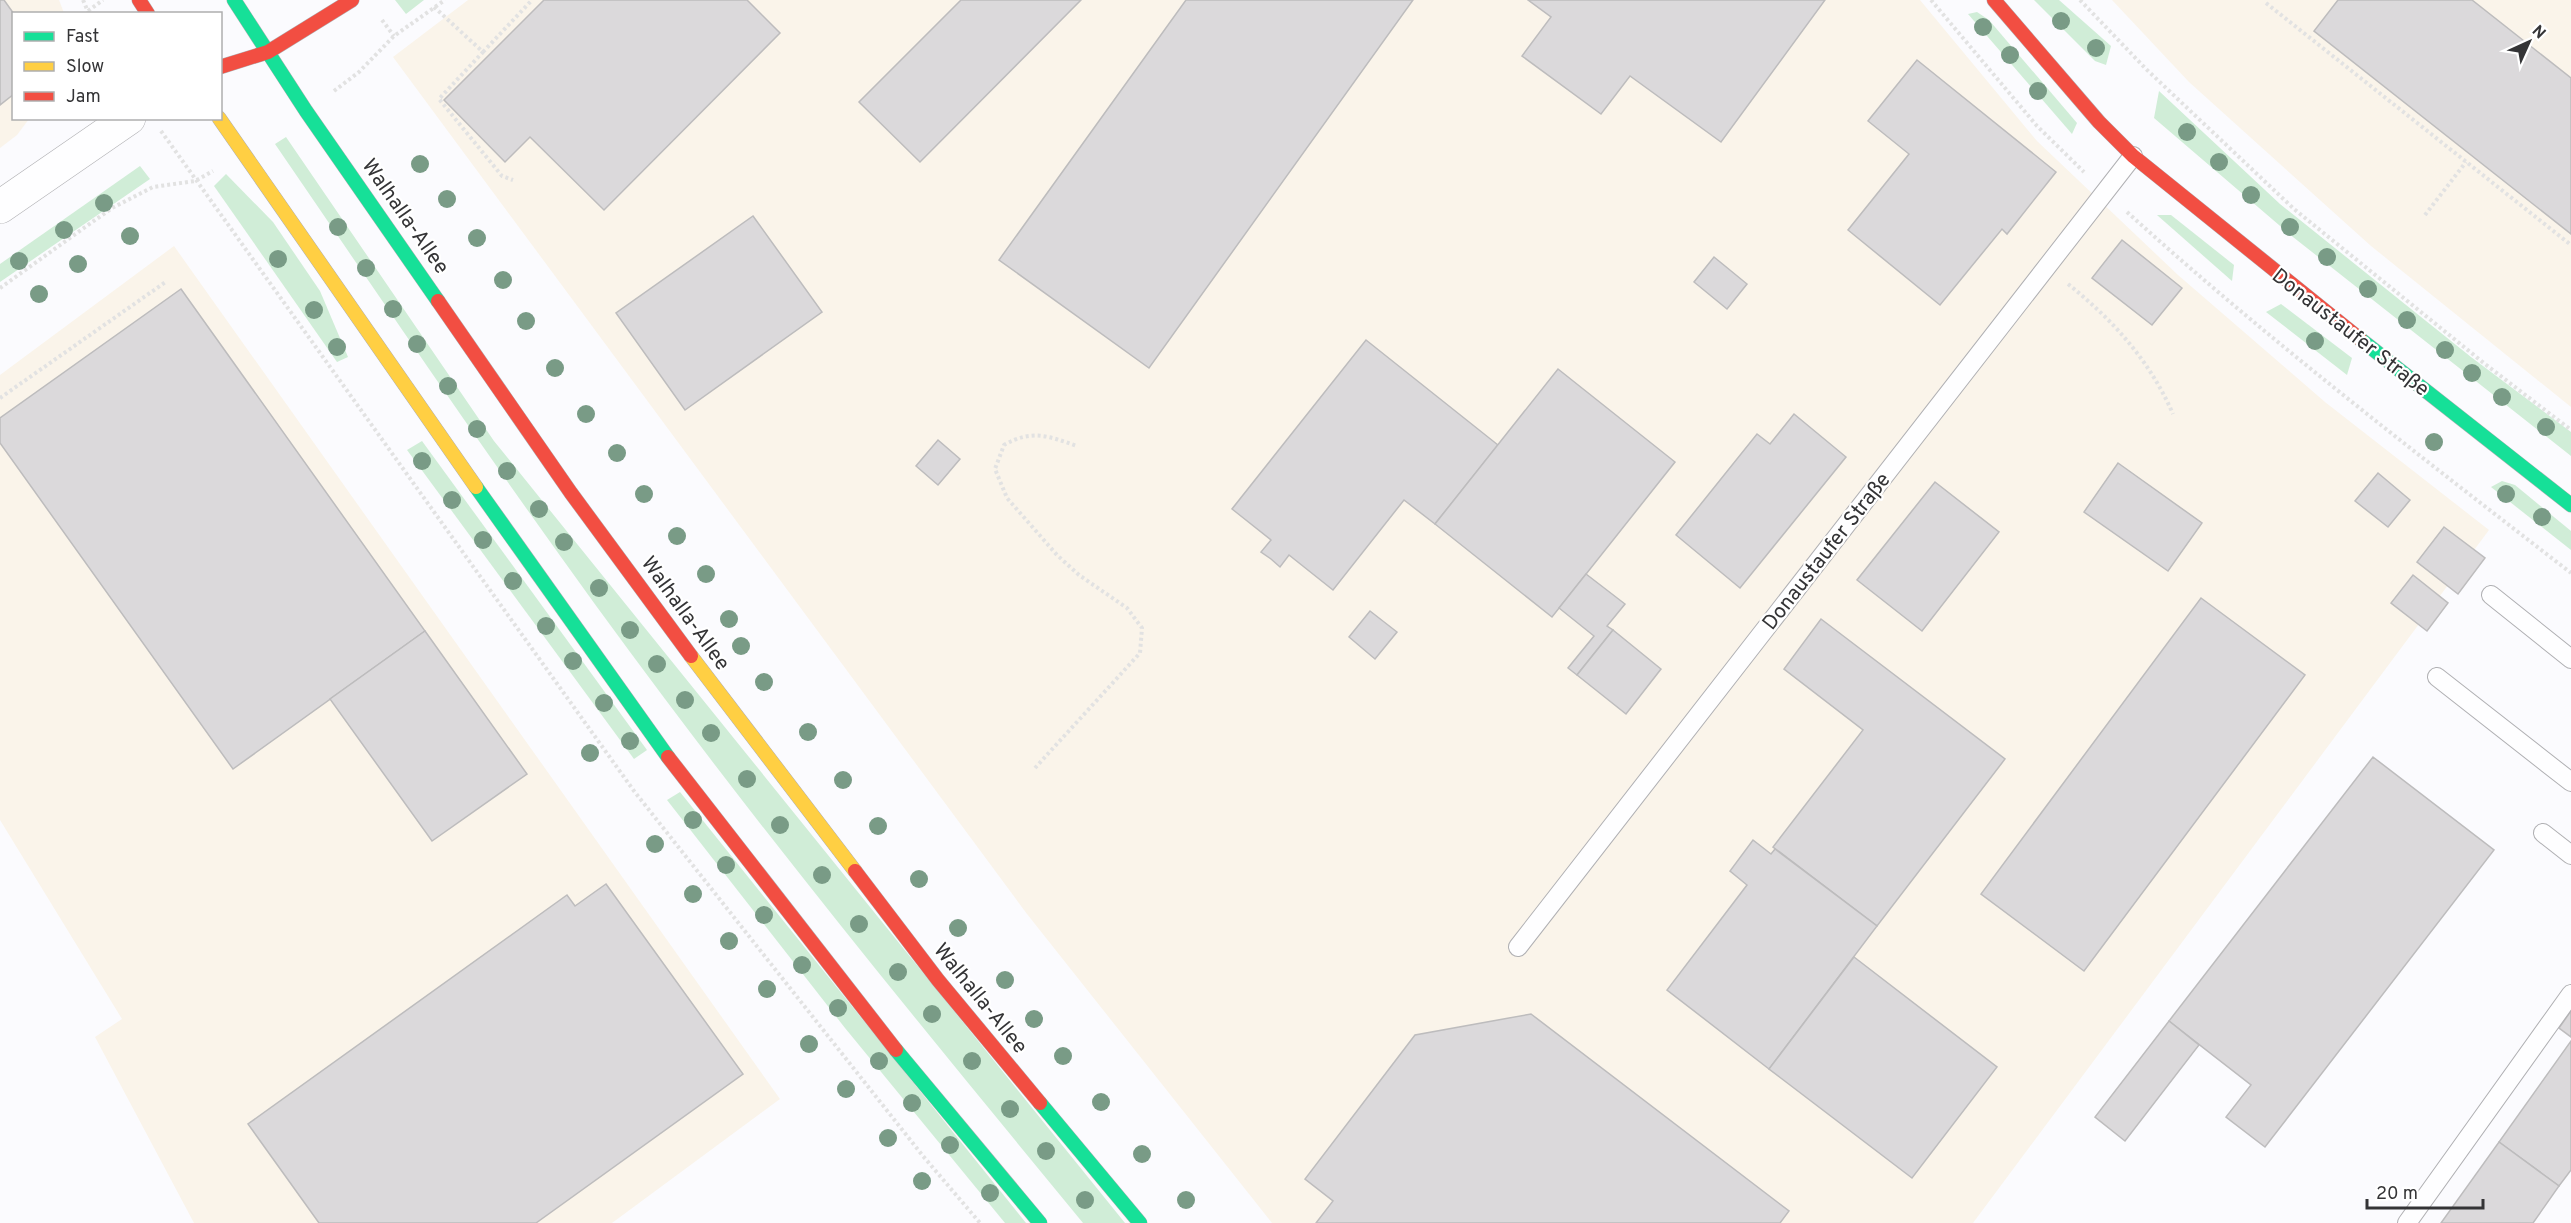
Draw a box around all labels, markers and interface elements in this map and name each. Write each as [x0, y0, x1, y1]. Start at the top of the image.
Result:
legend [12, 12, 222, 120]
north arrow [2499, 12, 2559, 72]
text: N [2527, 22, 2549, 44]
text: Fast [66, 26, 99, 49]
text: Slow [66, 56, 104, 79]
text: Jam [66, 86, 101, 109]
street label: Walhalla-Allee [355, 154, 455, 280]
street label: Donaustaufer Straße [2266, 263, 2434, 403]
street label: Donaustaufer Straße [1757, 468, 1897, 636]
street label: Walhalla-Allee [634, 551, 735, 676]
street label: Walhalla-Allee [927, 938, 1033, 1060]
scale bar [2367, 1172, 2482, 1210]
text: 20 m [2376, 1183, 2418, 1206]

